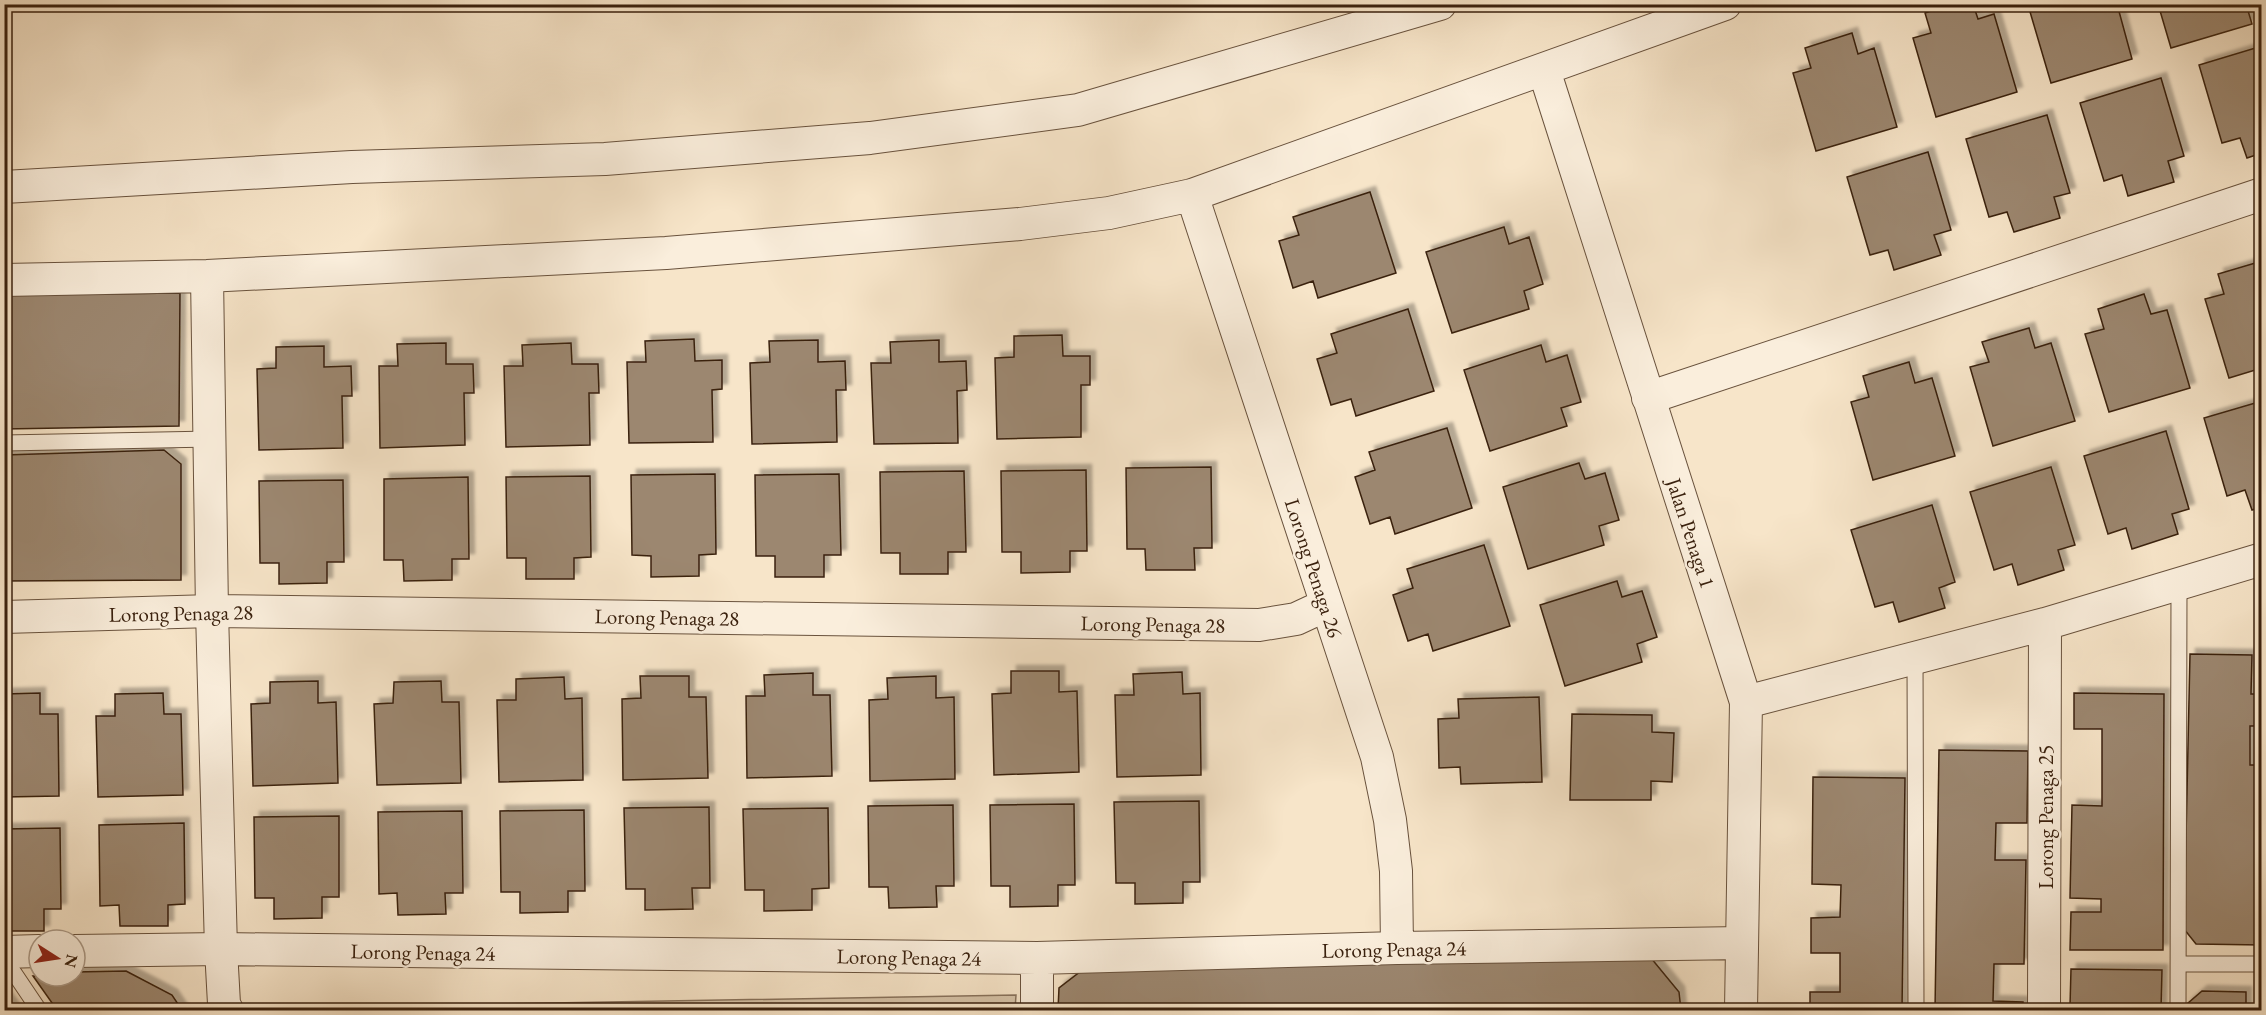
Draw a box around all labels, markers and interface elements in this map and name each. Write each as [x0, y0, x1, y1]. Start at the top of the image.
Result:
street label: Jalan Penaga 1 [1660, 473, 1721, 591]
street label: Lorong Penaga 26 [1279, 495, 1349, 641]
street label: Lorong Penaga 28 [108, 598, 254, 628]
street label: Lorong Penaga 28 [594, 602, 740, 632]
street label: Lorong Penaga 28 [1080, 609, 1226, 639]
street label: Lorong Penaga 25 [2032, 745, 2059, 889]
north arrow [27, 928, 87, 988]
street label: Lorong Penaga 24 [1321, 934, 1467, 964]
street label: Lorong Penaga 24 [350, 937, 496, 967]
street label: Lorong Penaga 24 [836, 942, 982, 972]
text: N [60, 952, 83, 970]

